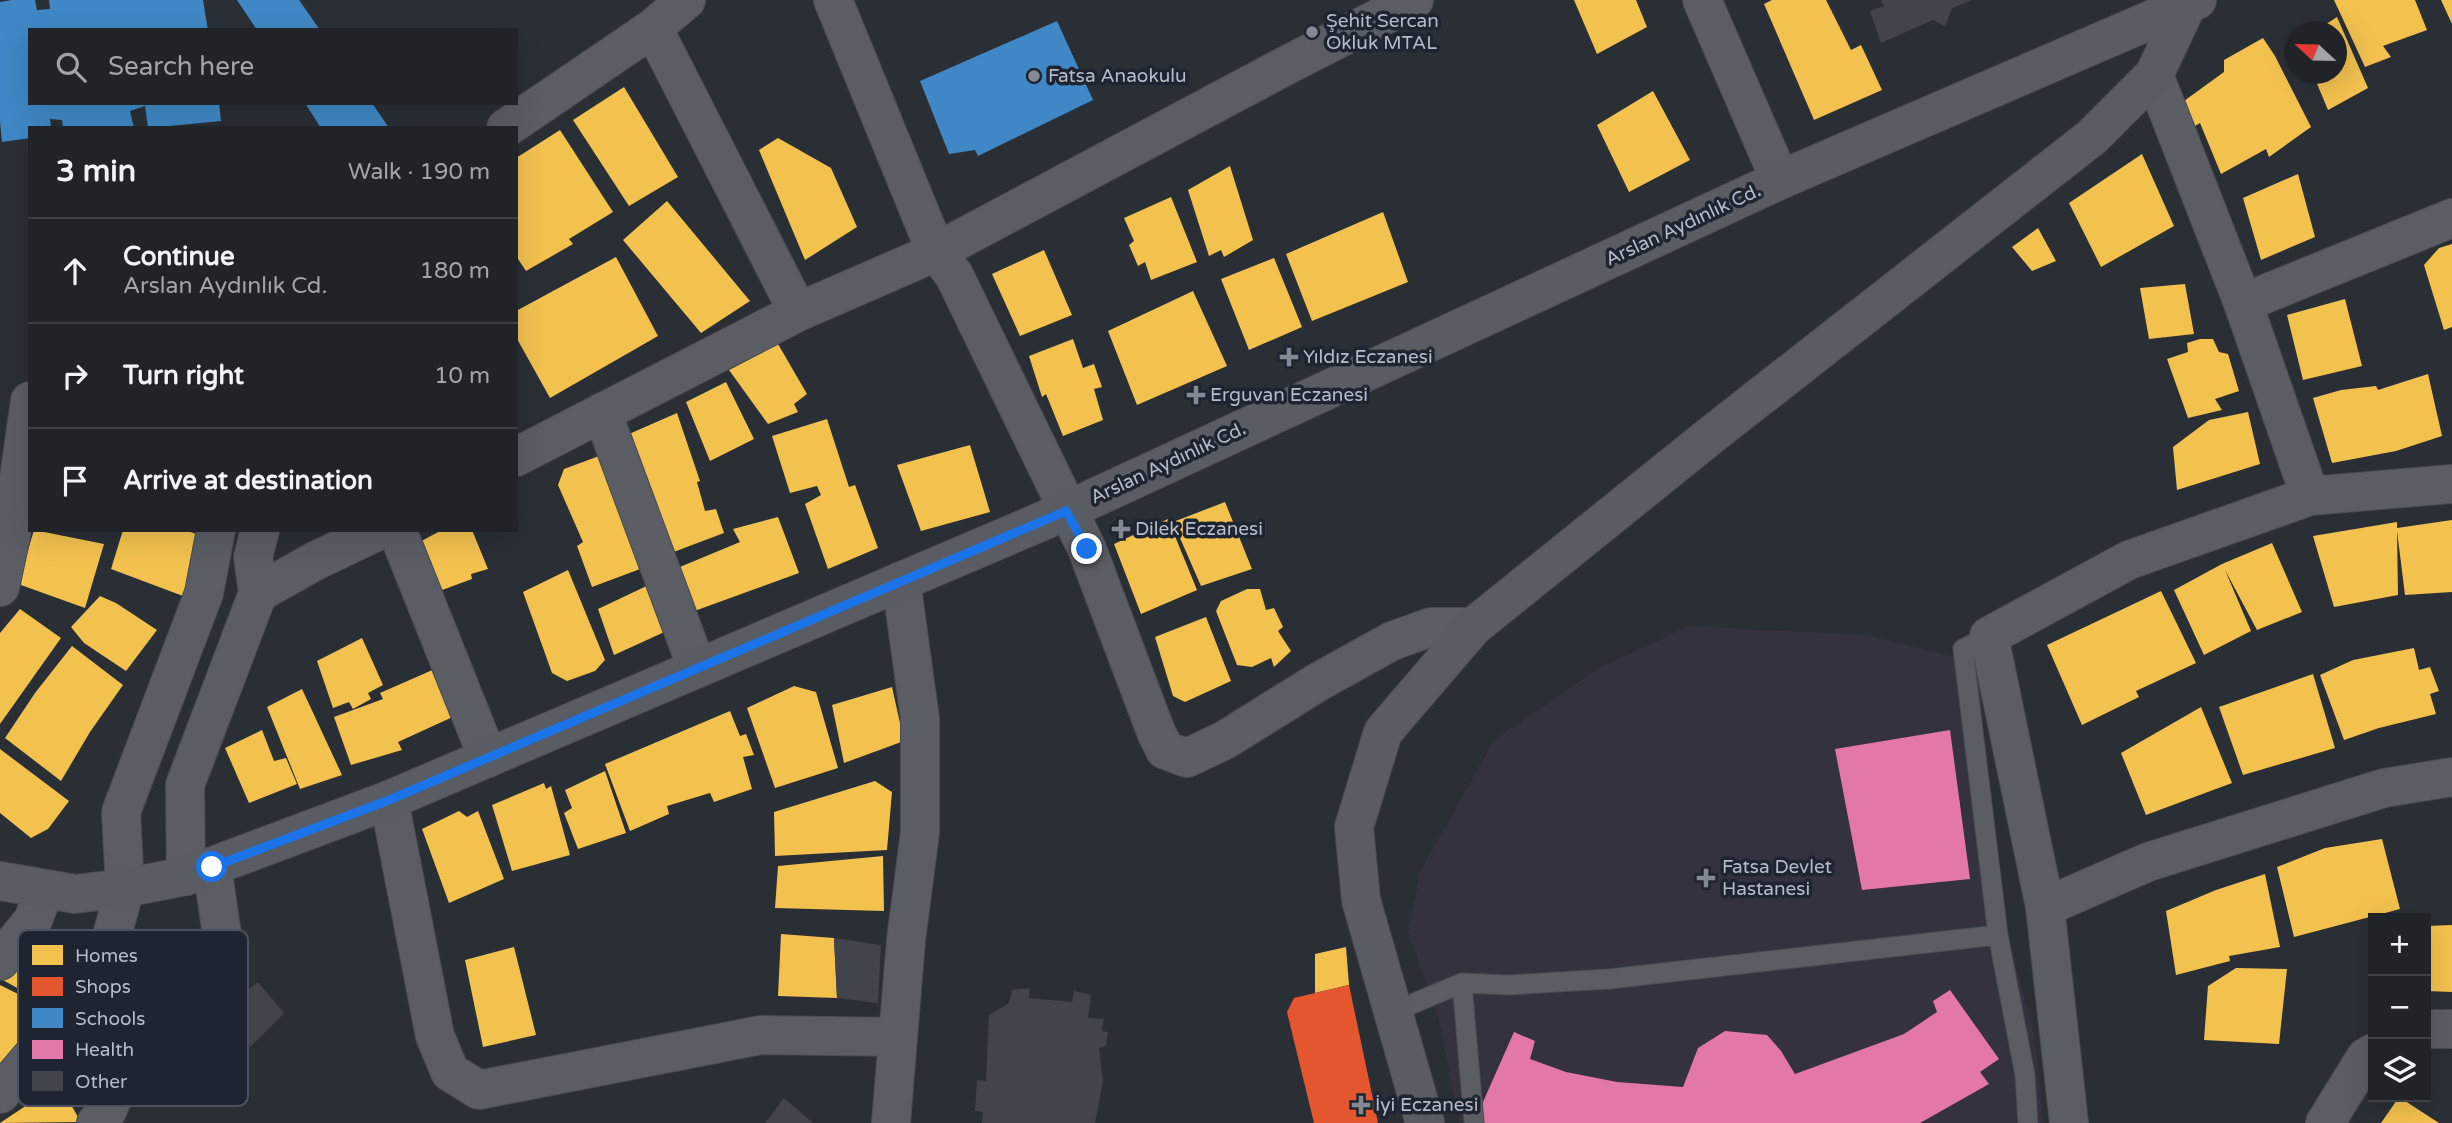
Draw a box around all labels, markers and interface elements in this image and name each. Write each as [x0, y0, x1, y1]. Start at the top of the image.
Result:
place label: Şehit Sercan Okluk MTAL [1326, 10, 1439, 54]
north arrow [2284, 21, 2347, 84]
marker: Şehit Sercan Okluk MTAL [1304, 24, 1320, 40]
search box [28, 28, 518, 105]
icon: search [52, 48, 90, 86]
text: Search here [108, 51, 254, 82]
place label: Fatsa Anaokulu [1048, 65, 1187, 87]
marker: Fatsa Anaokulu [1026, 68, 1042, 84]
text: 3 min [56, 153, 136, 190]
text: Walk · 190 m [348, 158, 490, 186]
street label: Arslan Aydınlık Cd. [1602, 179, 1764, 271]
text: Continue [123, 241, 235, 272]
icon: ahead [56, 252, 94, 290]
text: 180 m [420, 257, 490, 285]
text: Arslan Aydınlık Cd. [123, 272, 327, 300]
place label: Yıldız Eczanesi [1303, 346, 1433, 368]
marker: Yıldız Eczanesi [1281, 349, 1297, 365]
icon: right [56, 357, 94, 395]
text: Turn right [123, 360, 244, 391]
text: 10 m [434, 362, 490, 390]
place label: Erguvan Eczanesi [1210, 384, 1368, 406]
marker: Erguvan Eczanesi [1188, 387, 1204, 403]
street label: Arslan Aydınlık Cd. [1087, 417, 1249, 509]
icon: arrive [56, 462, 94, 500]
text: Arrive at destination [123, 465, 373, 496]
place label: Dilek Eczanesi [1135, 518, 1263, 540]
marker: Dilek Eczanesi [1113, 521, 1129, 537]
route end [1071, 533, 1102, 564]
route start [196, 851, 227, 882]
place label: Fatsa Devlet Hastanesi [1722, 856, 1832, 900]
marker: Fatsa Devlet Hastanesi [1696, 868, 1716, 888]
map controls [2368, 913, 2431, 1102]
button: + [2368, 913, 2431, 976]
legend [18, 930, 248, 1106]
text: Homes [75, 945, 138, 967]
text: Shops [75, 976, 131, 998]
button: − [2368, 976, 2431, 1039]
text: Schools [75, 1008, 145, 1030]
text: Health [75, 1039, 134, 1061]
button: layers [2368, 1039, 2431, 1102]
text: Other [75, 1071, 128, 1093]
place label: İyi Eczanesi [1375, 1094, 1478, 1116]
marker: İyi Eczanesi [1353, 1097, 1369, 1113]

